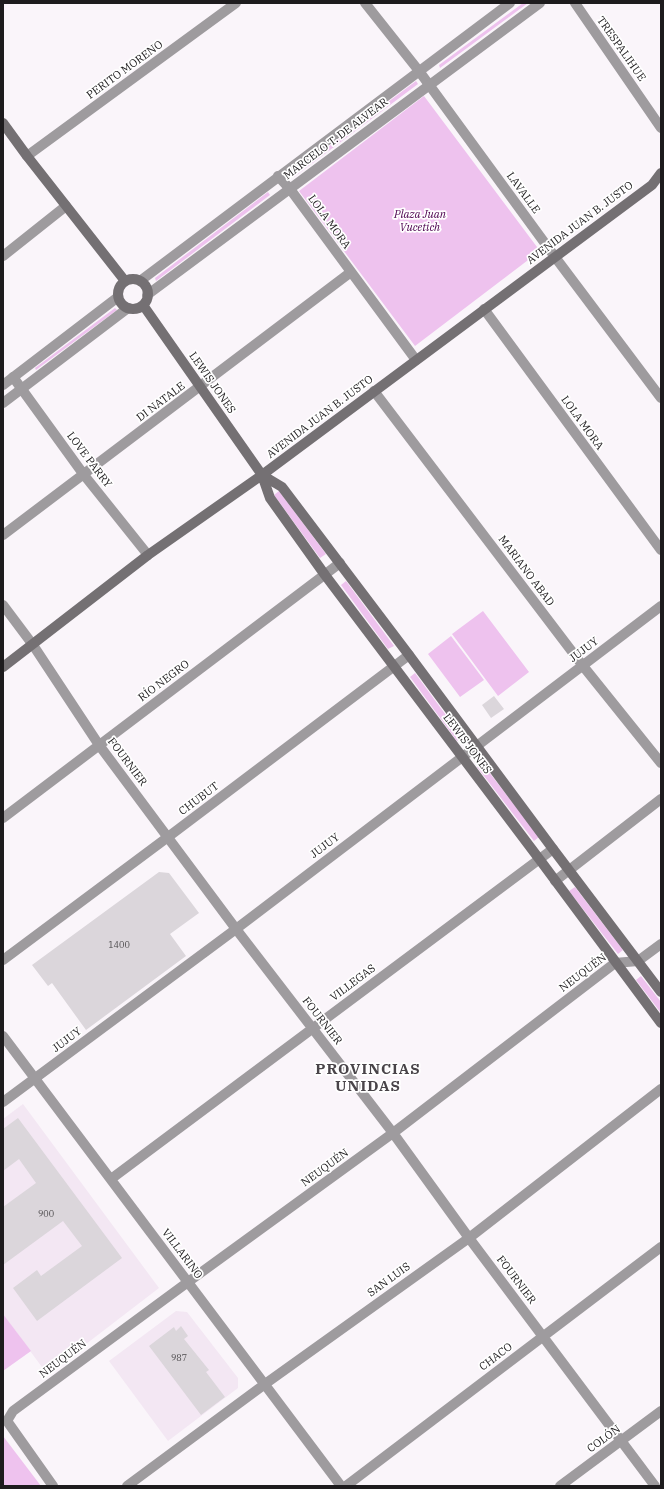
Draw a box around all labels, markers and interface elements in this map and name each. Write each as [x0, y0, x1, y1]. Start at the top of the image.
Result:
street label: TRESPALIHUE [594, 14, 648, 84]
street label: PERITO MORENO [84, 38, 166, 102]
street label: MARCELO T. DE ALVEAR [281, 95, 391, 183]
street label: LAVALLE [504, 170, 542, 216]
street label: AVENIDA JUAN B. JUSTO [524, 179, 636, 267]
street label: LOLA MORA [305, 192, 353, 252]
park label: Plaza Juan Vucetich [394, 208, 446, 234]
street label: LEWIS JONES [186, 350, 238, 416]
street label: AVENIDA JUAN B. JUSTO [264, 373, 376, 461]
street label: DI NATALE [134, 380, 188, 424]
street label: LOLA MORA [558, 393, 606, 453]
street label: LOVE PARRY [64, 430, 114, 490]
street label: MARIANO ABAD [495, 533, 557, 609]
street label: JUJUY [567, 635, 601, 665]
street label: RÍO NEGRO [136, 658, 192, 704]
street label: LEWIS JONES [440, 711, 494, 777]
street label: FOURNIER [105, 735, 149, 789]
street label: CHUBUT [176, 780, 222, 818]
street label: JUJUY [308, 831, 342, 861]
house number: 1400 [108, 940, 130, 950]
street label: NEUQUÉN [557, 951, 609, 995]
street label: VILLEGAS [328, 962, 378, 1004]
street label: FOURNIER [299, 995, 345, 1047]
street label: JUJUY [50, 1025, 84, 1055]
district label: PROVINCIAS UNIDAS [315, 1061, 421, 1096]
street label: NEUQUÉN [299, 1146, 351, 1190]
house number: 900 [38, 1209, 54, 1219]
street label: VILLARINO [159, 1226, 205, 1282]
street label: FOURNIER [494, 1253, 538, 1307]
street label: SAN LUIS [365, 1260, 413, 1300]
street label: NEUQUÉN [37, 1337, 89, 1381]
street label: CHACO [477, 1340, 515, 1374]
house number: 987 [171, 1353, 187, 1363]
street label: COLÓN [585, 1423, 623, 1455]

